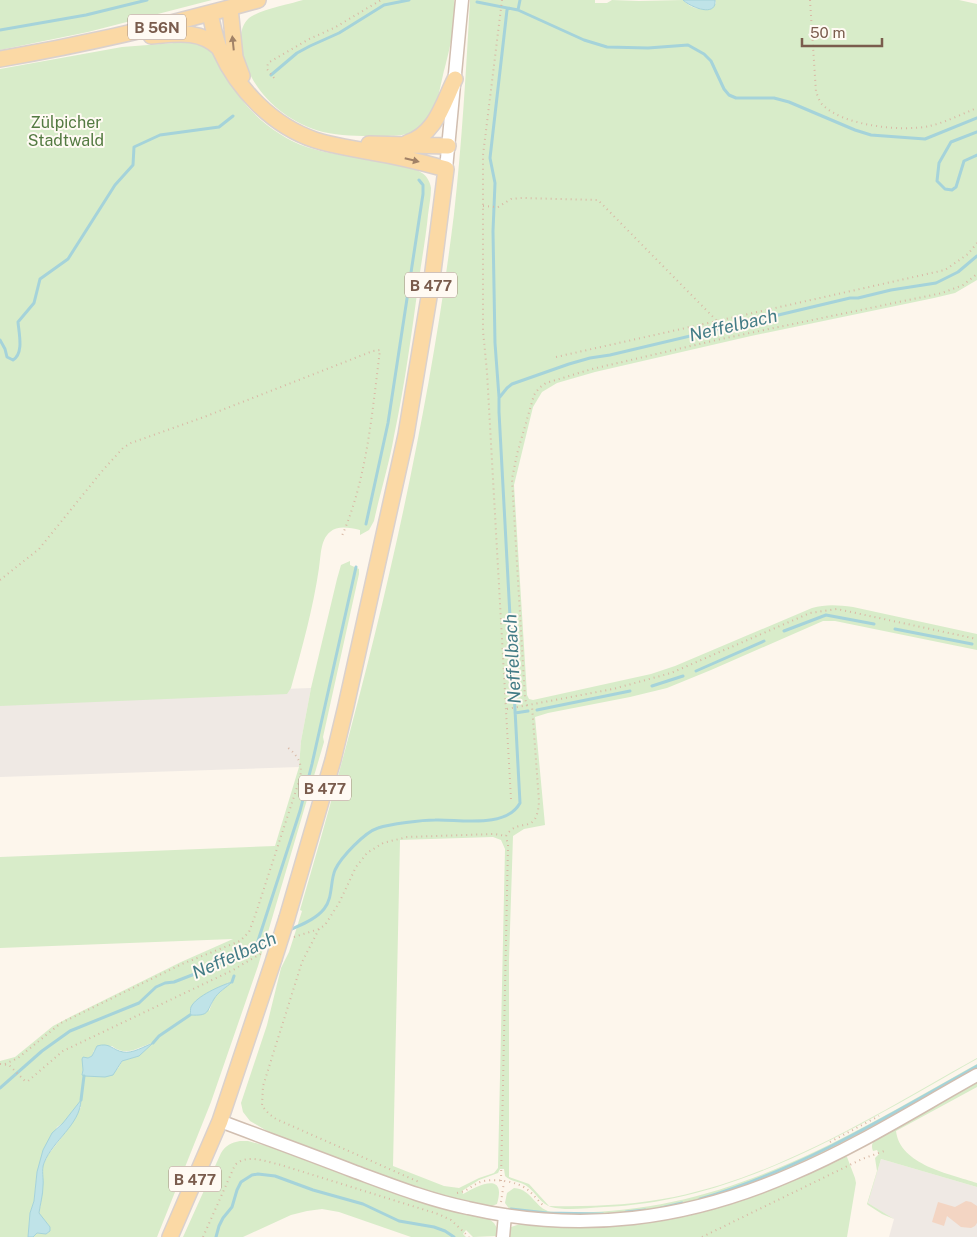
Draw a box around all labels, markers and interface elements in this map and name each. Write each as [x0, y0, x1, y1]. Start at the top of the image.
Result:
road number: B 56N [128, 15, 186, 40]
scale bar [802, 15, 882, 47]
text: 50 m [810, 24, 845, 41]
one-way arrow [229, 35, 237, 51]
park label: Zülpicher Stadtwald [28, 113, 104, 150]
one-way arrow [404, 156, 419, 164]
road number: B 477 [405, 272, 457, 298]
water label: Neffelbach [687, 305, 779, 345]
water label: Neffelbach [499, 614, 525, 704]
road number: B 477 [299, 776, 351, 800]
water label: Neffelbach [189, 927, 279, 983]
road number: B 477 [169, 1166, 221, 1192]

